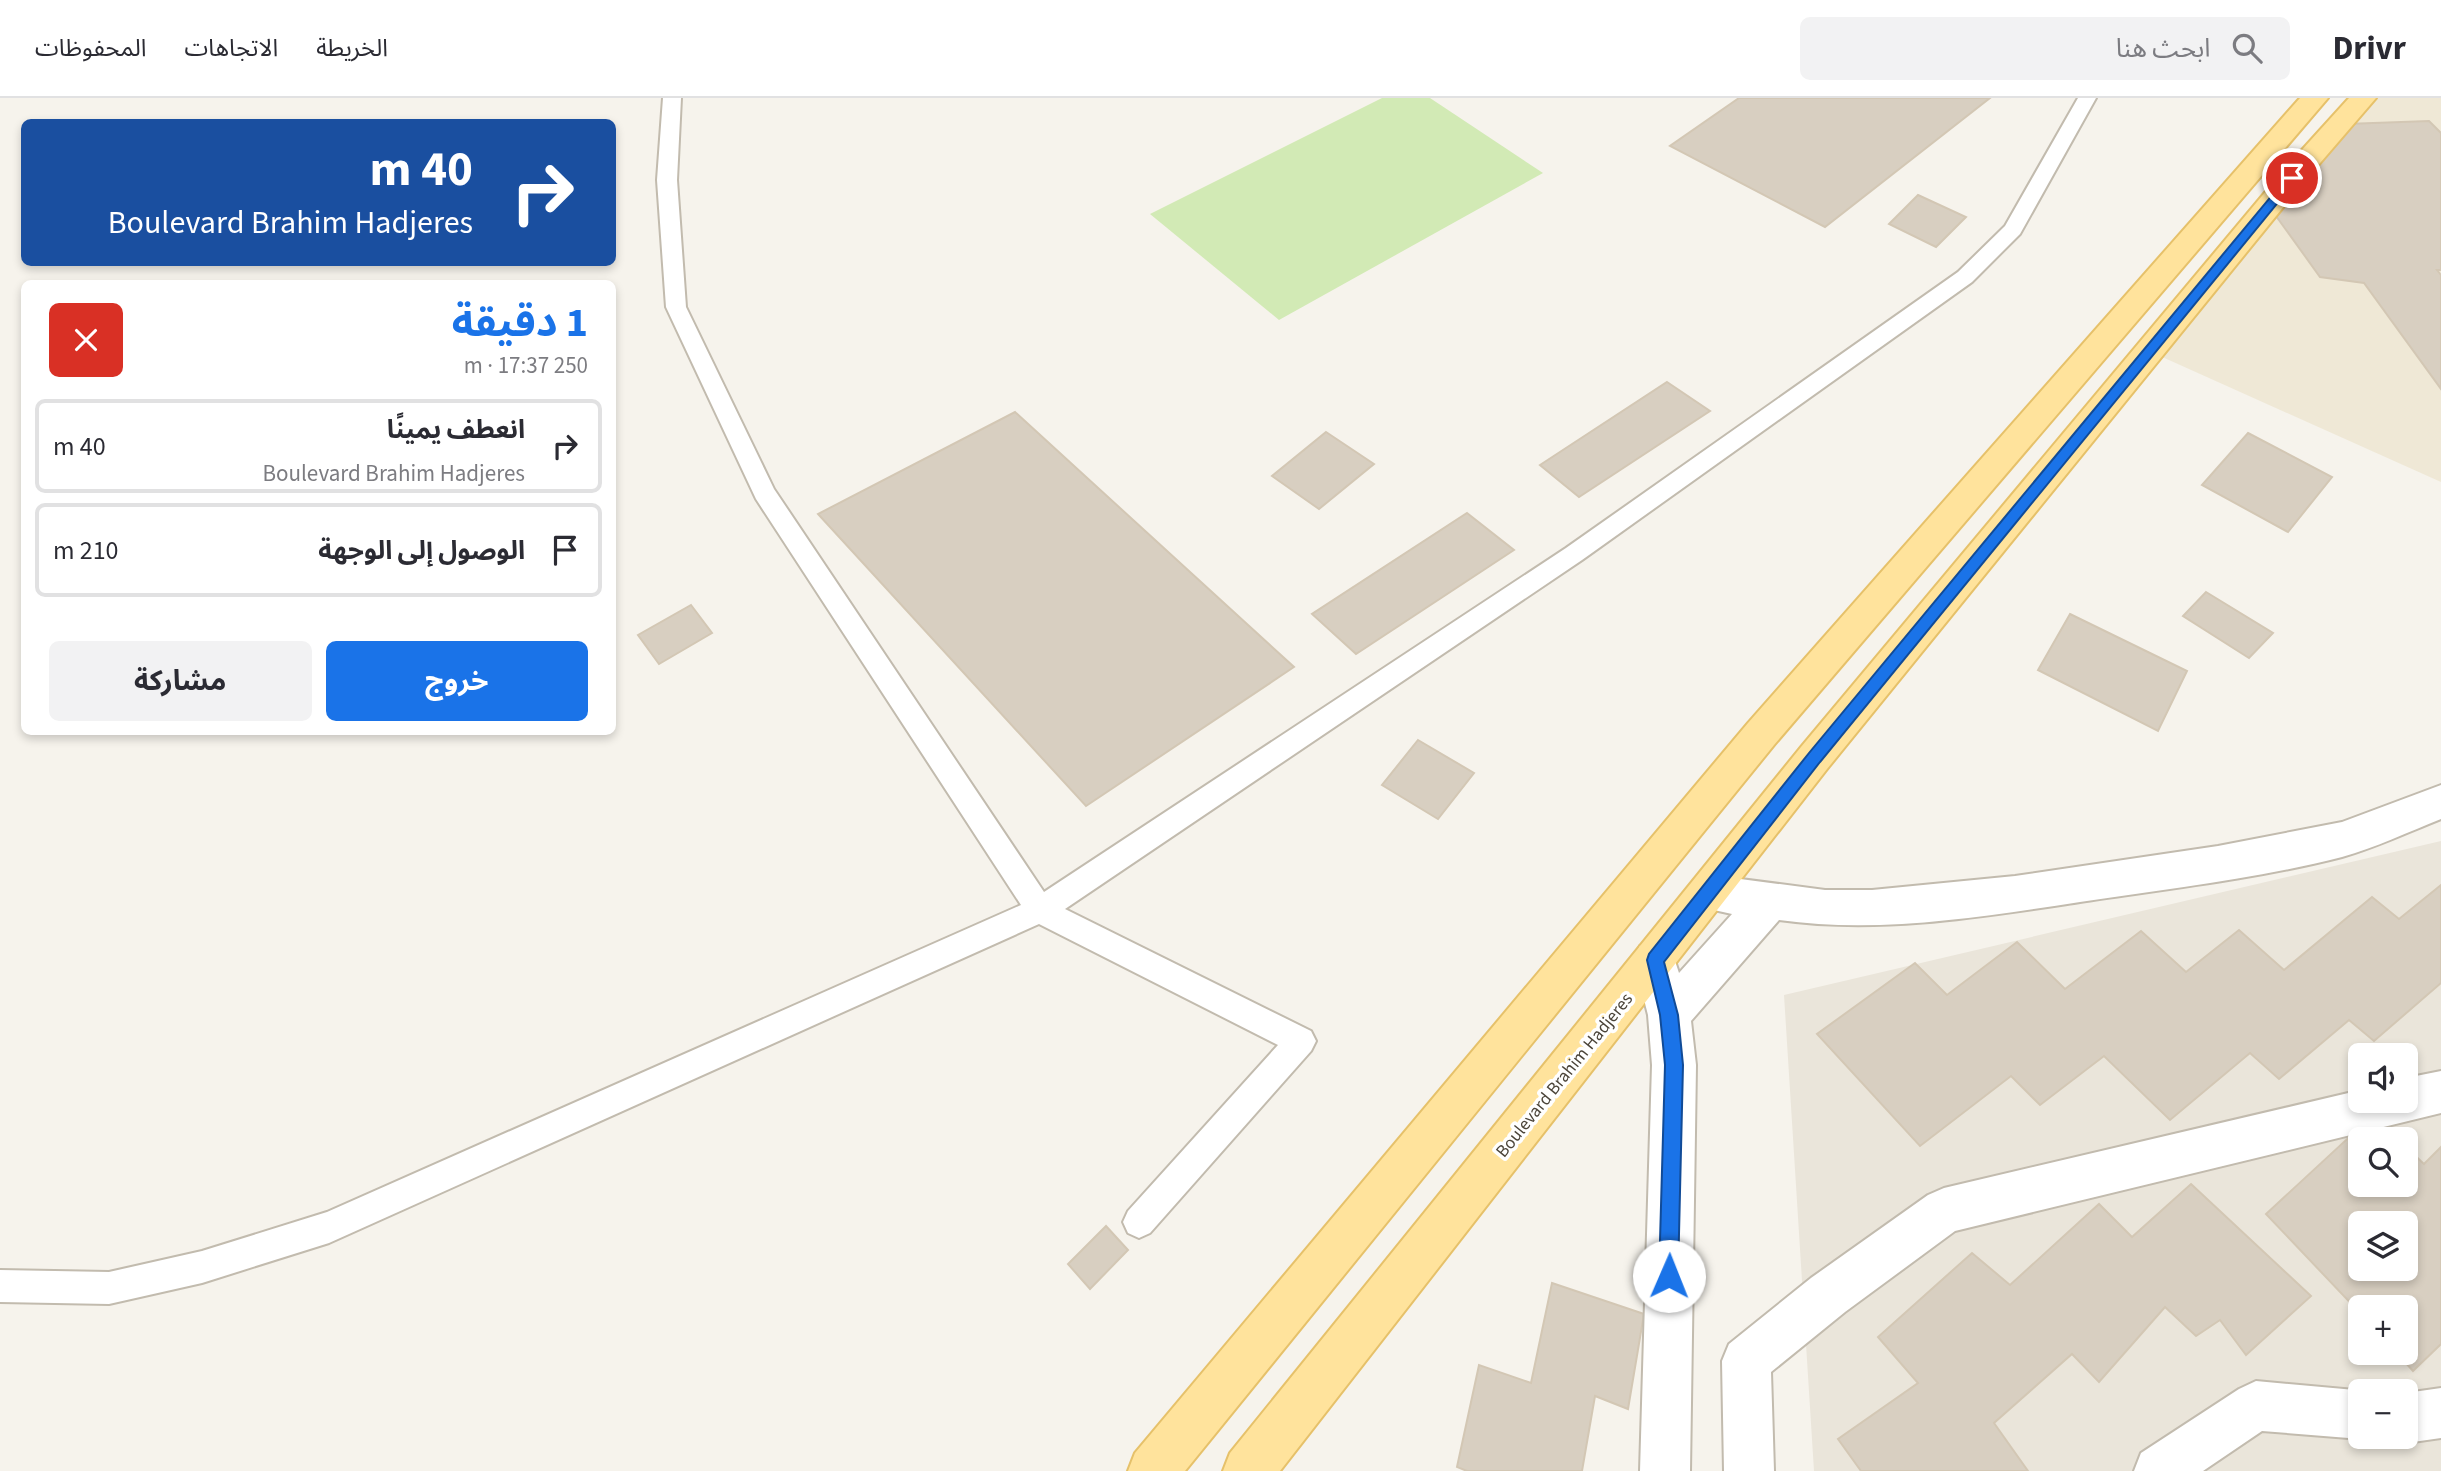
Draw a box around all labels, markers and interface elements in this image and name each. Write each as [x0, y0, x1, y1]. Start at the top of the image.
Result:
search box [1800, 17, 2290, 80]
text: Drivr [2332, 25, 2406, 72]
icon: search [2228, 29, 2266, 67]
text: ابحث هنا [2116, 30, 2210, 67]
text: المحفوظات [35, 31, 146, 66]
text: الاتجاهات [184, 31, 278, 66]
text: الخريطة [316, 31, 388, 66]
text: 40 m [369, 135, 473, 205]
icon: right [497, 147, 588, 238]
pin [2262, 148, 2322, 208]
icon: arrive [2273, 159, 2311, 197]
text: Boulevard Brahim Hadjeres [108, 200, 473, 246]
text: 1 دقيقة [452, 293, 588, 353]
button: close [49, 303, 123, 377]
text: 250 m · 17:37 [464, 349, 588, 382]
text: انعطف يمينًا [387, 411, 525, 448]
icon: right [546, 427, 584, 465]
text: 40 m [53, 428, 106, 465]
text: Boulevard Brahim Hadjeres [262, 457, 525, 490]
icon: arrive [546, 531, 584, 569]
text: 210 m [53, 532, 119, 569]
text: الوصول إلى الوجهة [318, 532, 525, 569]
button: مشاركة [49, 641, 312, 721]
button: خروج [326, 641, 588, 721]
street label: Boulevard Brahim Hadjeres [1490, 988, 1639, 1163]
map controls [2348, 1043, 2418, 1449]
button: sound [2348, 1043, 2418, 1113]
button: search [2348, 1127, 2418, 1197]
button: layers [2348, 1211, 2418, 1281]
position arrow [1632, 1239, 1706, 1313]
button: + [2348, 1295, 2418, 1365]
button: − [2348, 1379, 2418, 1449]

